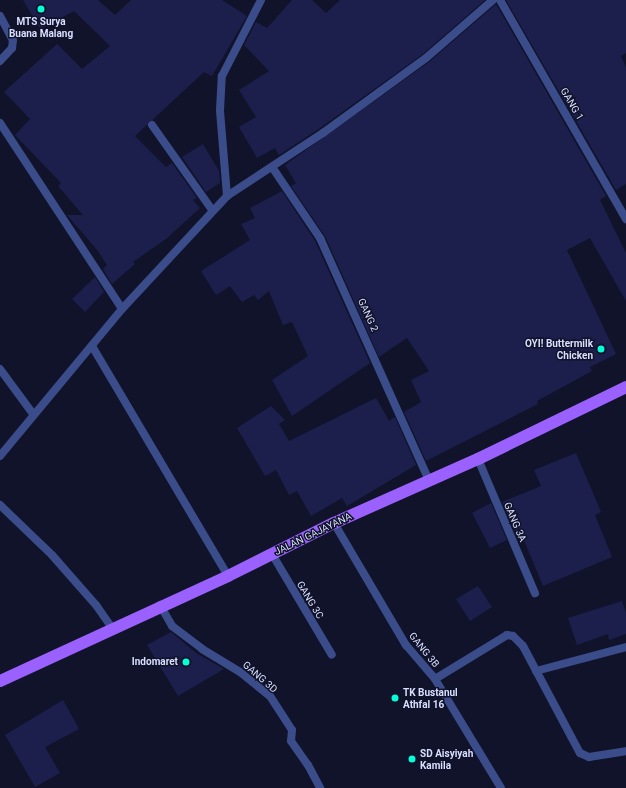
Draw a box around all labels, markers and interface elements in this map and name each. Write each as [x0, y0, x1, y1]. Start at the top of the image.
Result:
marker: MTS Surya Buana Malang [36, 4, 46, 14]
place label: MTS Surya Buana Malang [9, 15, 73, 38]
street label: GANG 1 [558, 86, 586, 122]
street label: GANG 2 [355, 296, 381, 334]
place label: OYI! Buttermilk Chicken [525, 337, 593, 360]
marker: OYI! Buttermilk Chicken [596, 344, 606, 354]
street label: GANG 3A [501, 500, 529, 544]
street label: JALAN GAJAYANA [273, 510, 353, 558]
street label: GANG 3C [294, 579, 326, 621]
street label: GANG 3B [406, 630, 442, 670]
place label: Indomaret [132, 656, 178, 668]
marker: Indomaret [181, 657, 191, 667]
street label: GANG 3D [240, 659, 280, 695]
place label: TK Bustanul Athfal 16 [403, 686, 458, 710]
marker: TK Bustanul Athfal 16 [390, 693, 400, 703]
place label: SD Aisyiyah Kamila [420, 747, 473, 770]
marker: SD Aisyiyah Kamila [407, 754, 417, 764]

